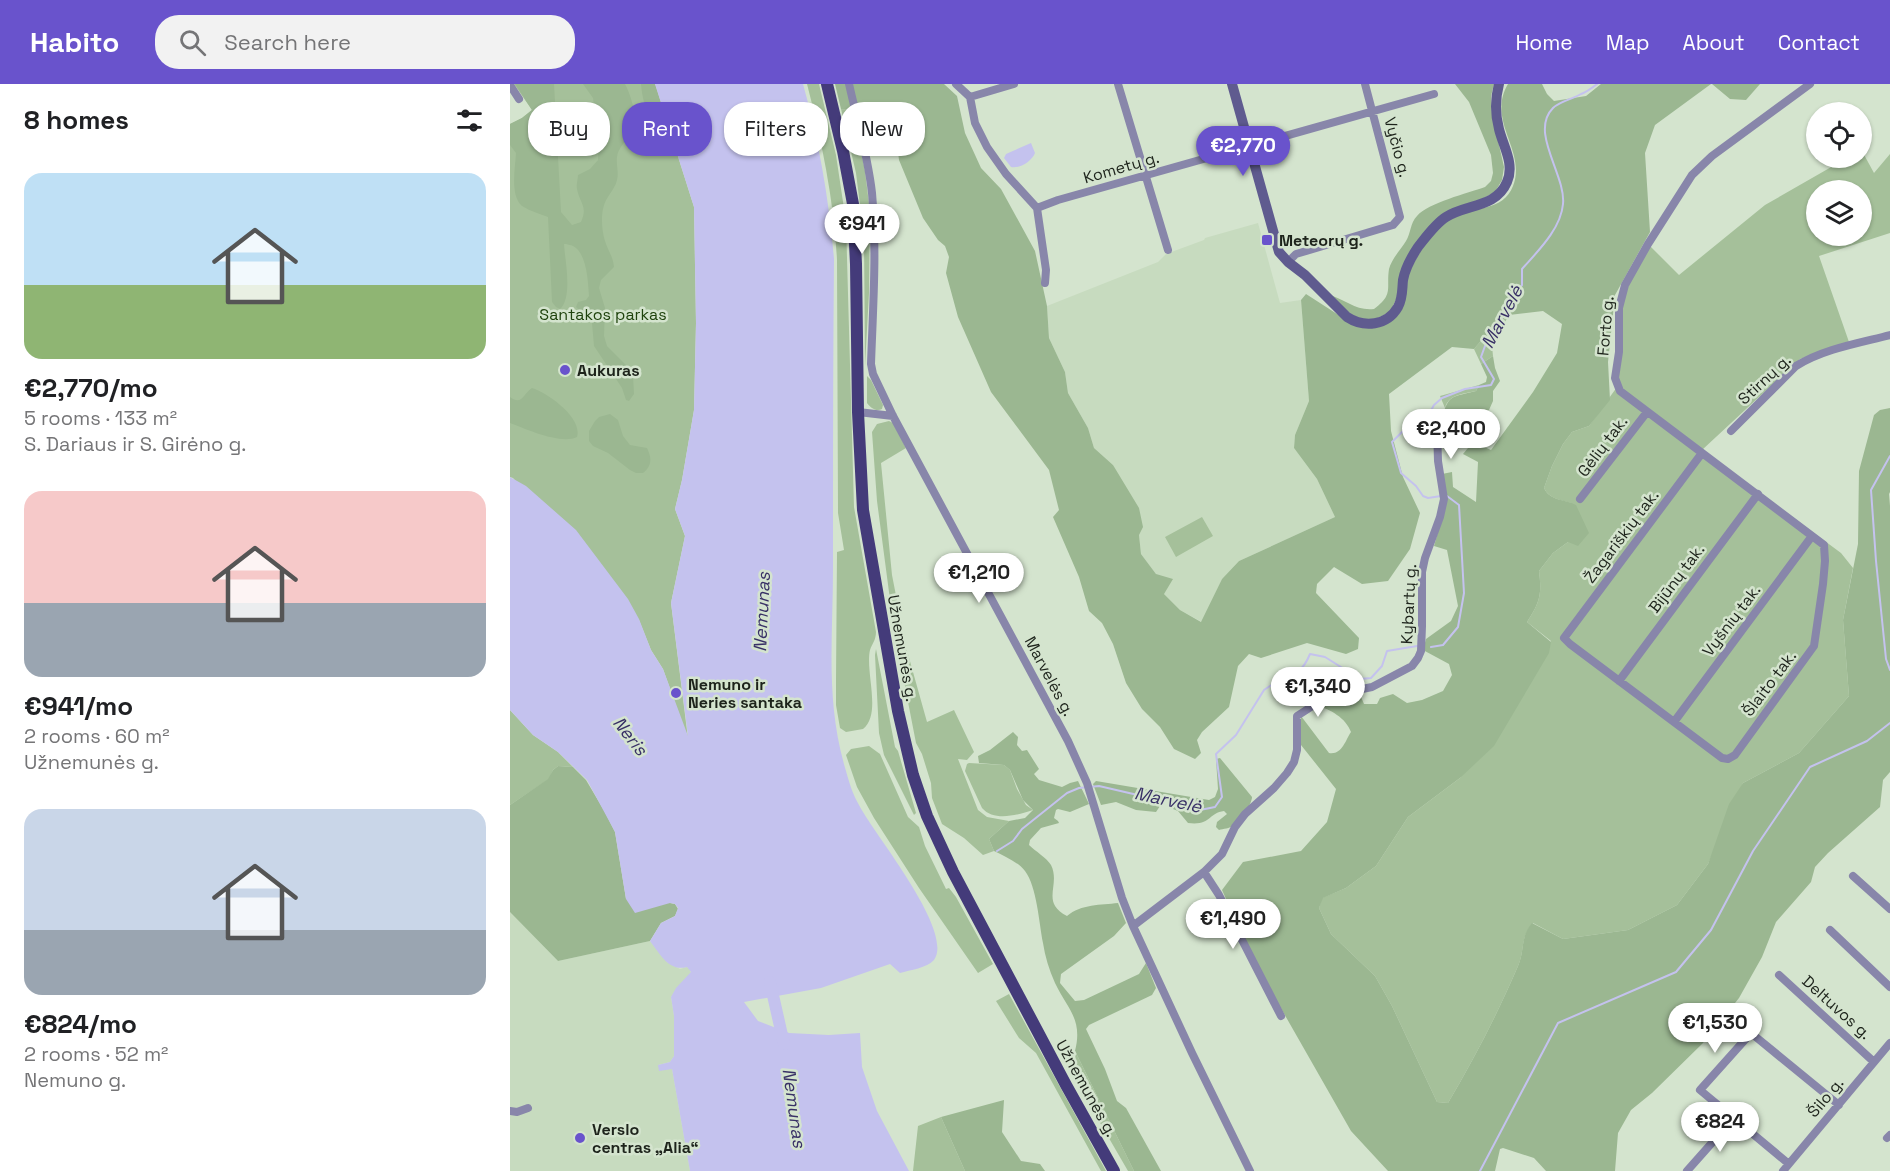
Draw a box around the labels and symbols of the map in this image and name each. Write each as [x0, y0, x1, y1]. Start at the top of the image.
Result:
street label: Vyčio g. [1379, 115, 1416, 179]
pin: €2,770 [1194, 126, 1292, 177]
street label: Kometų g. [1081, 147, 1161, 188]
pin: €941 [826, 204, 898, 255]
place label: Meteorų g. [1279, 230, 1363, 251]
marker: Meteorų g. [1260, 233, 1274, 247]
water label: Marvelė [1475, 280, 1528, 352]
street label: Forto g. [1592, 295, 1619, 357]
park label: Santakos parkas [539, 304, 667, 325]
street label: Stirnų g. [1733, 350, 1795, 409]
place label: Aukuras [577, 360, 640, 381]
marker: Aukuras [558, 363, 572, 377]
pin: €2,400 [1402, 409, 1500, 460]
street label: Gėlių tak. [1573, 412, 1632, 481]
street label: Žagariškių tak. [1579, 485, 1663, 587]
street label: Bijūnų tak. [1644, 540, 1709, 617]
pin: €1,210 [930, 553, 1028, 604]
street label: Kybartų g. [1396, 563, 1421, 645]
water label: Nemunas [748, 571, 775, 652]
street label: Vyšnių tak. [1697, 580, 1765, 660]
street label: Užnemunės g. [883, 593, 922, 703]
street label: Marvelės g. [1020, 633, 1079, 720]
street label: Šlaito tak. [1738, 646, 1801, 720]
pin: €1,340 [1269, 667, 1367, 718]
place label: Nemuno ir Neries santaka [688, 674, 802, 713]
marker: Nemuno ir Neries santaka [669, 686, 683, 700]
water label: Neris [608, 712, 653, 760]
water label: Marvelė [1133, 781, 1205, 818]
pin: €1,490 [1184, 899, 1282, 950]
street label: Deltuvos g. [1798, 971, 1876, 1044]
pin: €1,530 [1666, 1003, 1764, 1054]
street label: Užnemunės g. [1051, 1036, 1122, 1140]
water label: Nemunas [778, 1067, 812, 1150]
street label: Šilo g. [1803, 1073, 1848, 1122]
pin: €824 [1684, 1102, 1756, 1153]
place label: Verslo centras „Alia“ [592, 1119, 699, 1158]
marker: Verslo centras „Alia“ [573, 1131, 587, 1145]

